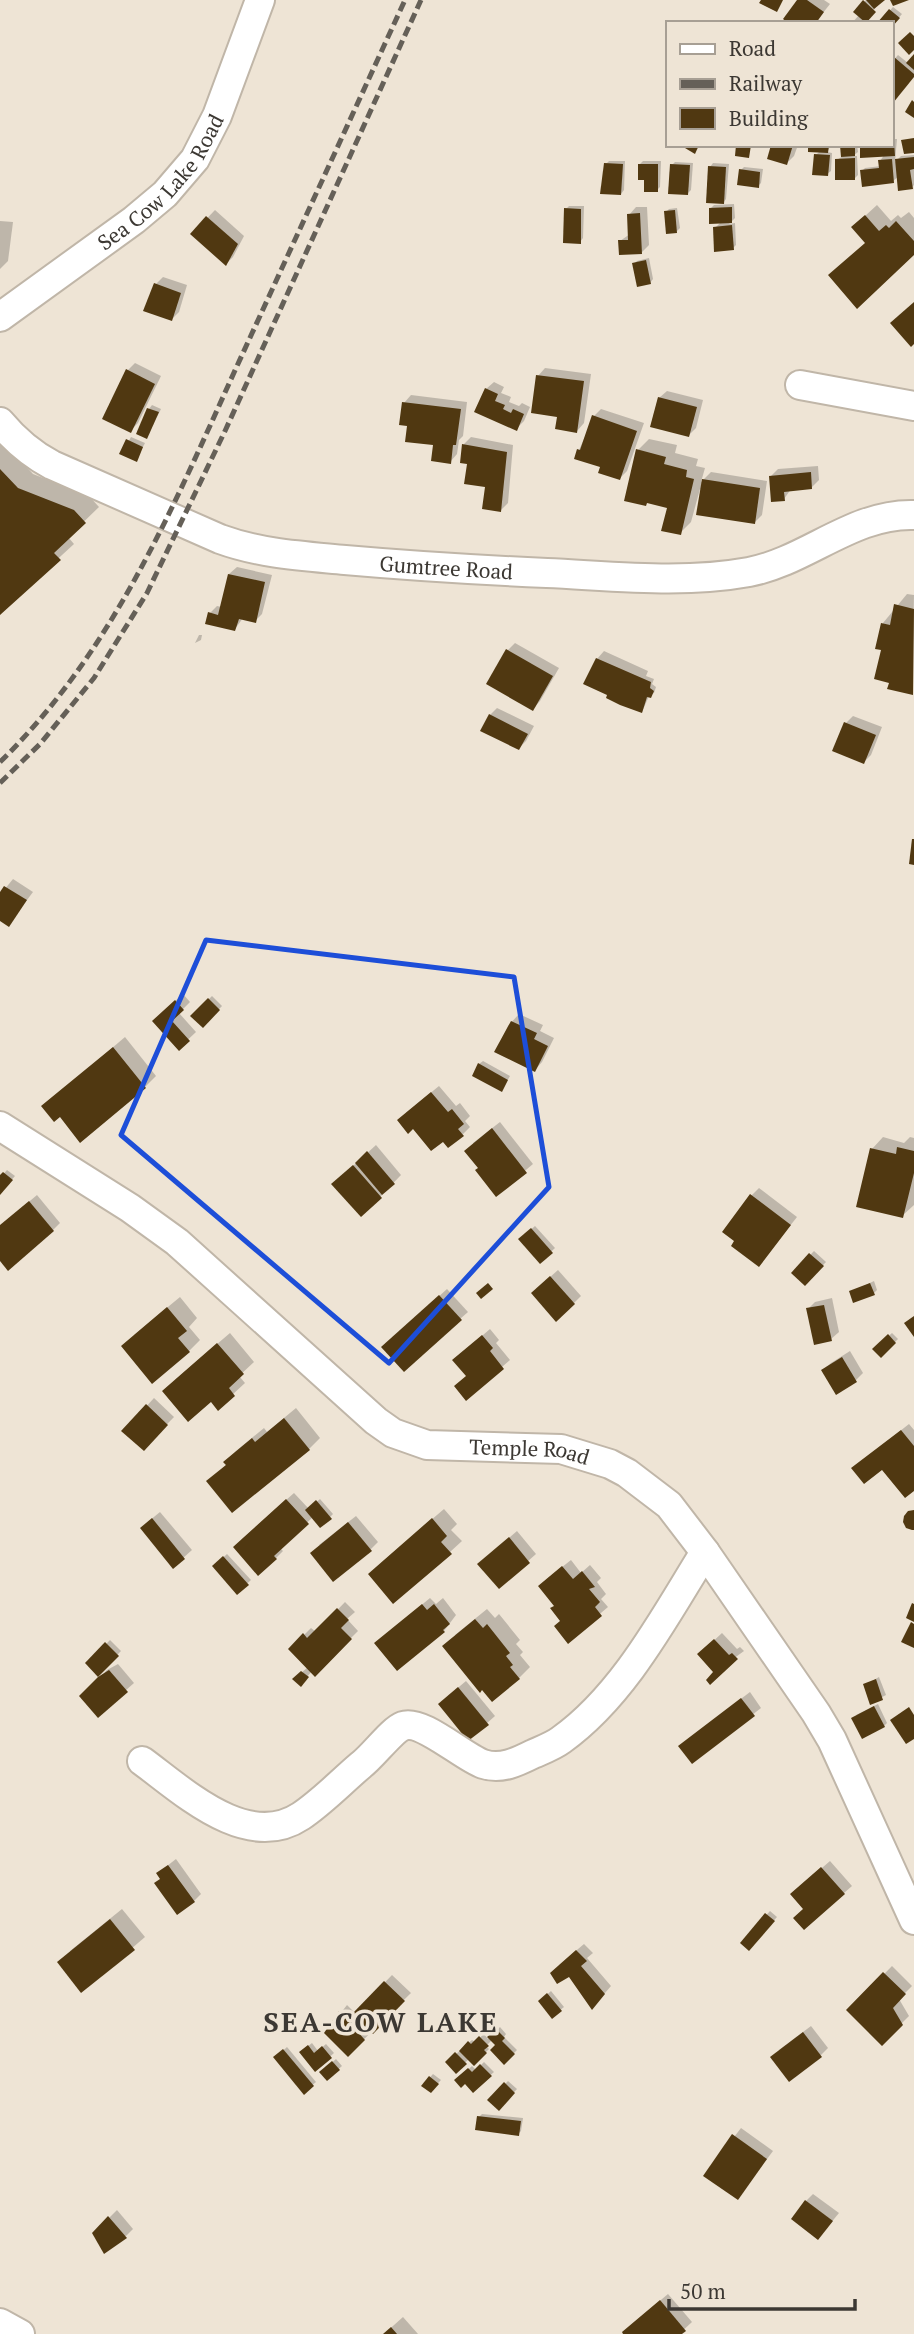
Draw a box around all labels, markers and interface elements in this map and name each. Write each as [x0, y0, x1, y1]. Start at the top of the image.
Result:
legend [666, 21, 893, 147]
text: Road [729, 34, 776, 62]
text: Railway [729, 69, 803, 97]
text: Building [729, 104, 809, 132]
street label: Sea Cow Lake Road [92, 109, 230, 256]
street label: Gumtree Road [379, 549, 514, 585]
street label: Temple Road [469, 1432, 593, 1471]
district label: SEA-COW LAKE [263, 2003, 499, 2040]
scale bar [669, 2268, 855, 2312]
text: 50 m [680, 2277, 726, 2305]

